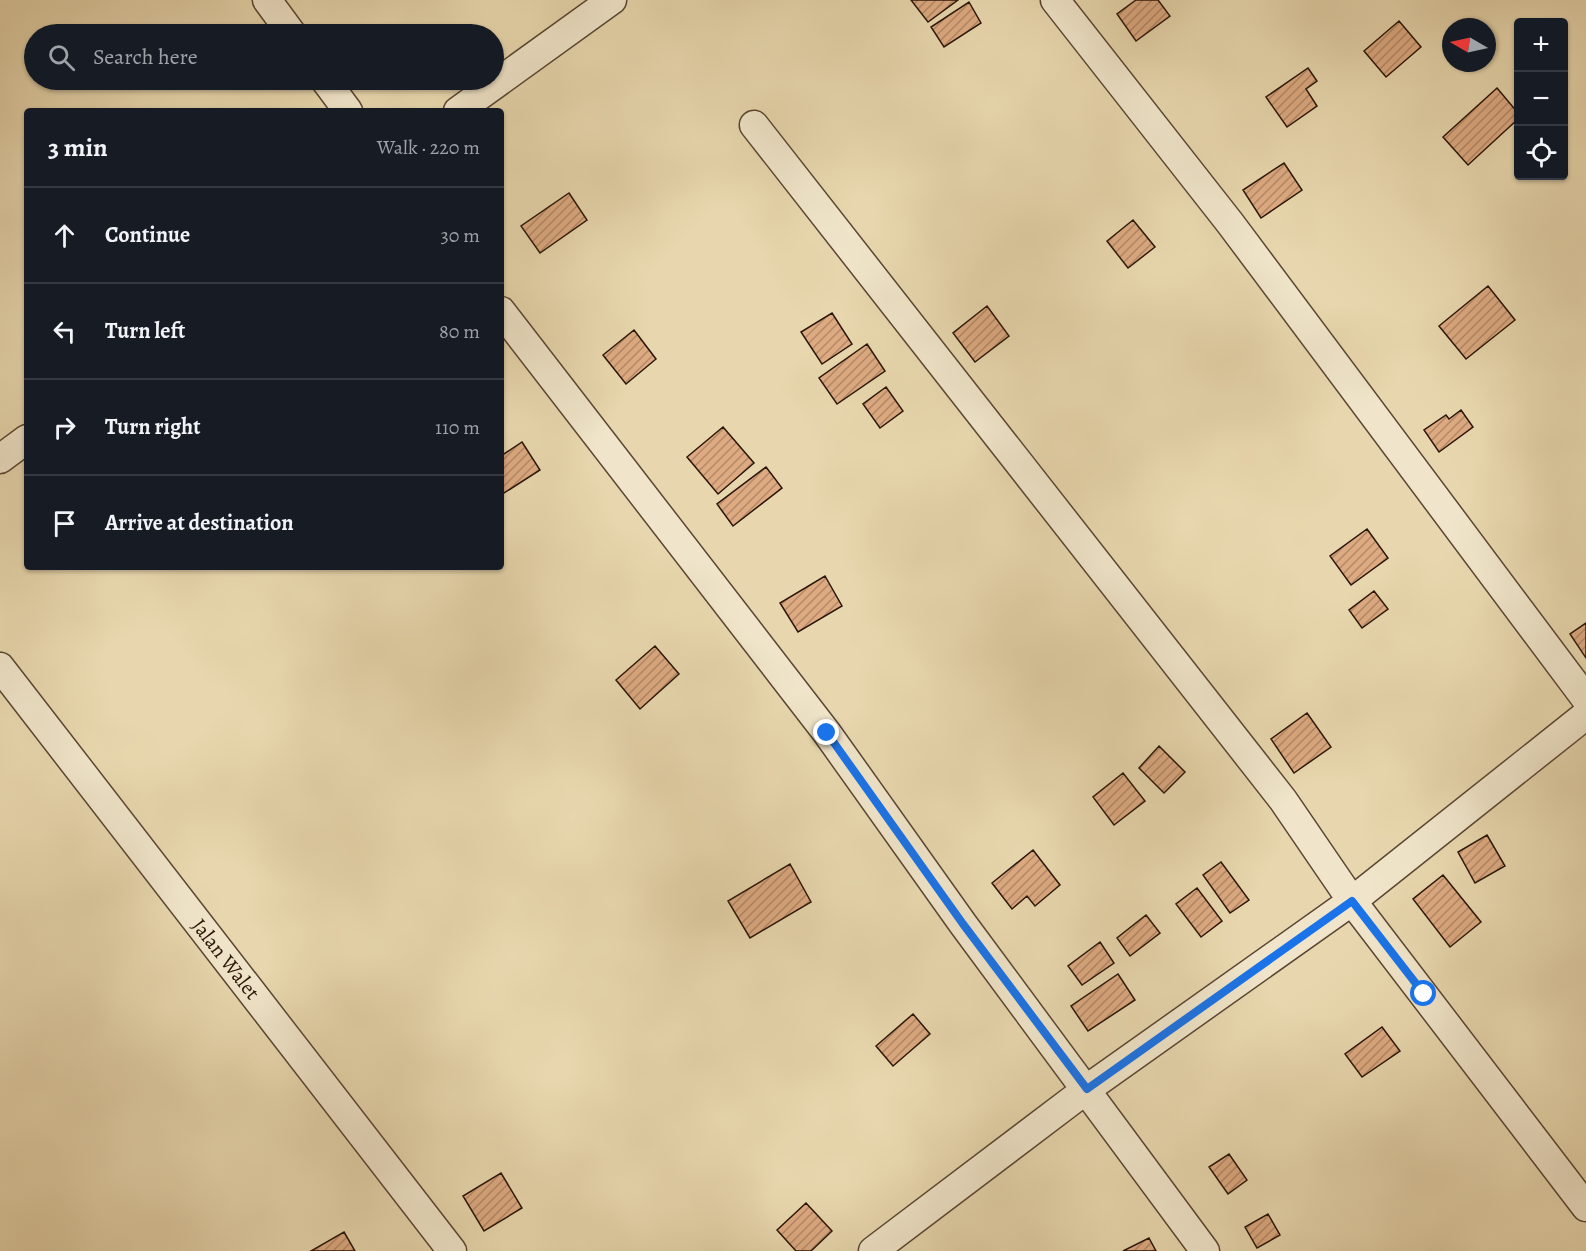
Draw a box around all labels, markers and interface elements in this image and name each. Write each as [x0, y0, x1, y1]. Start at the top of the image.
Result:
north arrow [1442, 18, 1496, 72]
map controls [1514, 18, 1568, 180]
button: + [1514, 18, 1568, 72]
search box [24, 24, 504, 90]
icon: search [45, 41, 78, 74]
text: Search here [93, 42, 198, 72]
button: − [1514, 72, 1568, 126]
button: locate [1514, 126, 1568, 180]
text: 3 min [48, 130, 108, 165]
text: Walk · 220 m [377, 134, 480, 161]
icon: ahead [48, 219, 81, 252]
text: Continue [105, 220, 190, 250]
text: 30 m [440, 222, 480, 249]
icon: left [48, 315, 81, 348]
text: Turn left [105, 316, 185, 346]
text: 80 m [439, 318, 480, 345]
icon: right [48, 411, 81, 444]
text: Turn right [105, 412, 201, 442]
text: 110 m [435, 414, 480, 441]
icon: arrive [48, 507, 81, 540]
text: Arrive at destination [105, 508, 294, 538]
route end [813, 719, 839, 745]
street label: Jalan Walet [185, 913, 267, 1005]
route start [1410, 980, 1436, 1006]

